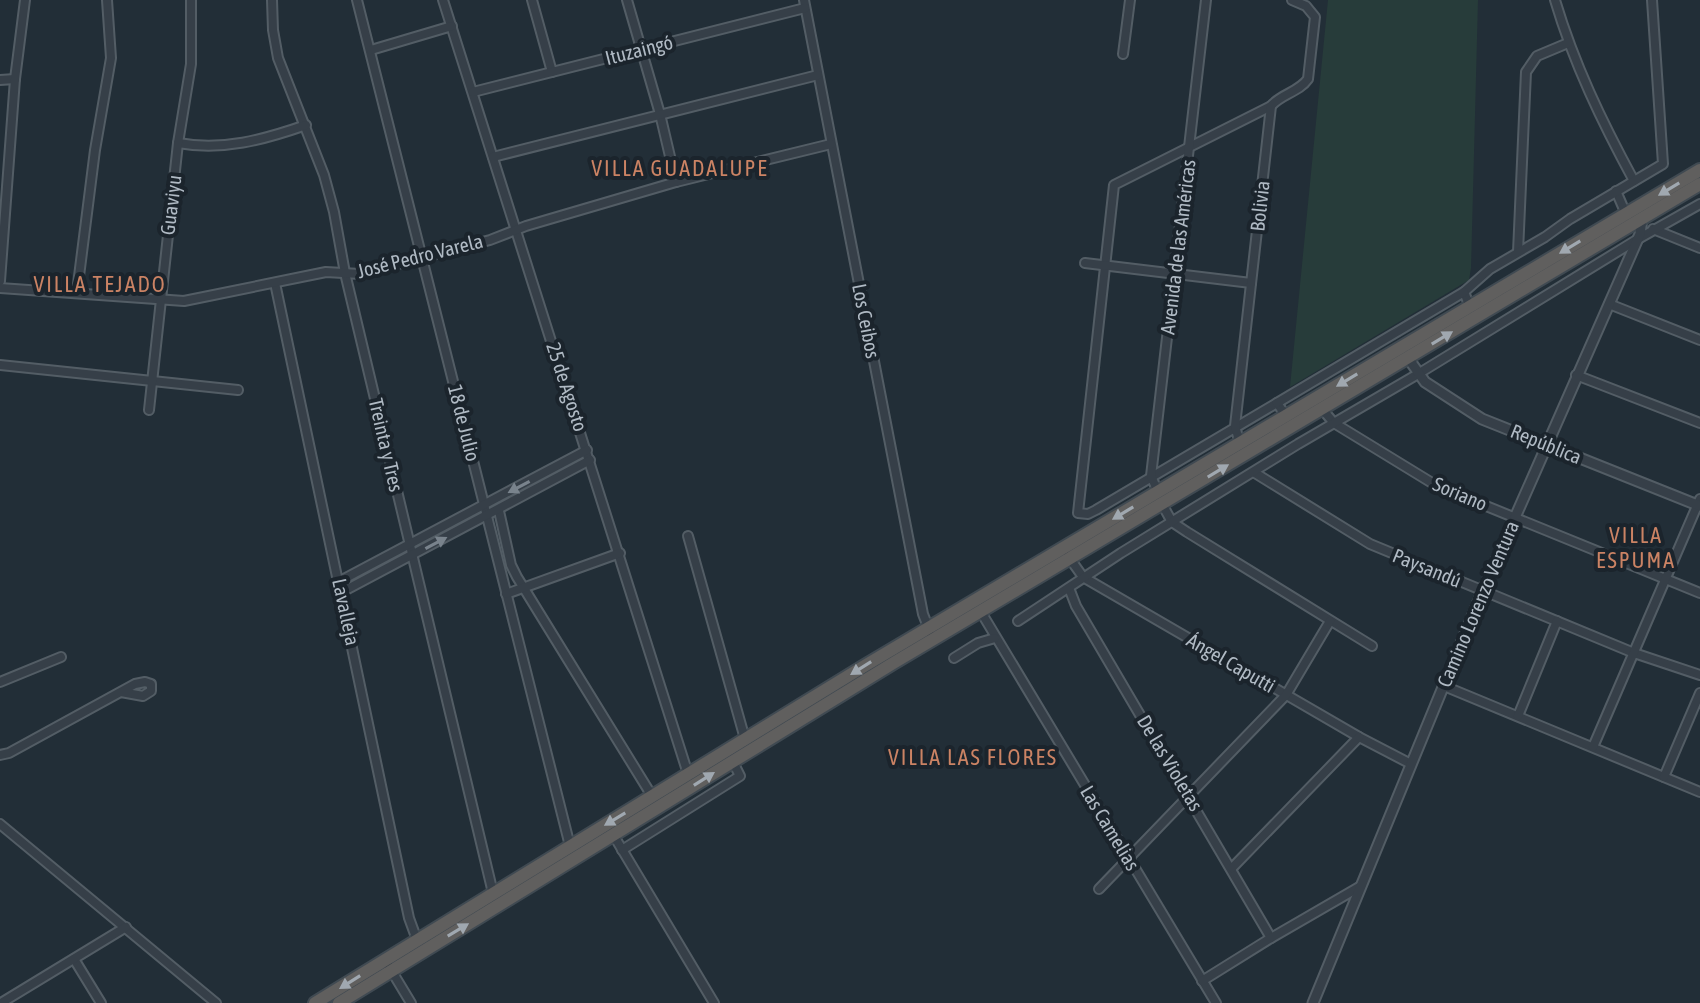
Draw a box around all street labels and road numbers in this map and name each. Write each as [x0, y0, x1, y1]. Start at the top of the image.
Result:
street label: Ituzaingó [603, 30, 675, 69]
street label: Avenida de las Américas [1155, 158, 1200, 336]
street label: Guaviyu [155, 174, 186, 236]
street label: Bolivia [1245, 179, 1274, 232]
street label: José Pedro Varela [355, 229, 485, 282]
street label: Los Ceibos [848, 282, 885, 360]
street label: 25 de Agosto [542, 339, 593, 434]
street label: 18 de Julio [444, 382, 485, 464]
street label: Treinta y Tres [365, 396, 408, 494]
street label: República [1507, 419, 1585, 468]
street label: Soriano [1430, 472, 1491, 515]
street label: Camino Lorenzo Ventura [1432, 517, 1523, 690]
street label: Paysandú [1389, 543, 1465, 592]
street label: Lavalleja [328, 576, 365, 647]
street label: Ángel Caputti [1183, 628, 1280, 697]
street label: De las Violetas [1133, 711, 1208, 815]
street label: Las Camelias [1076, 781, 1145, 874]

